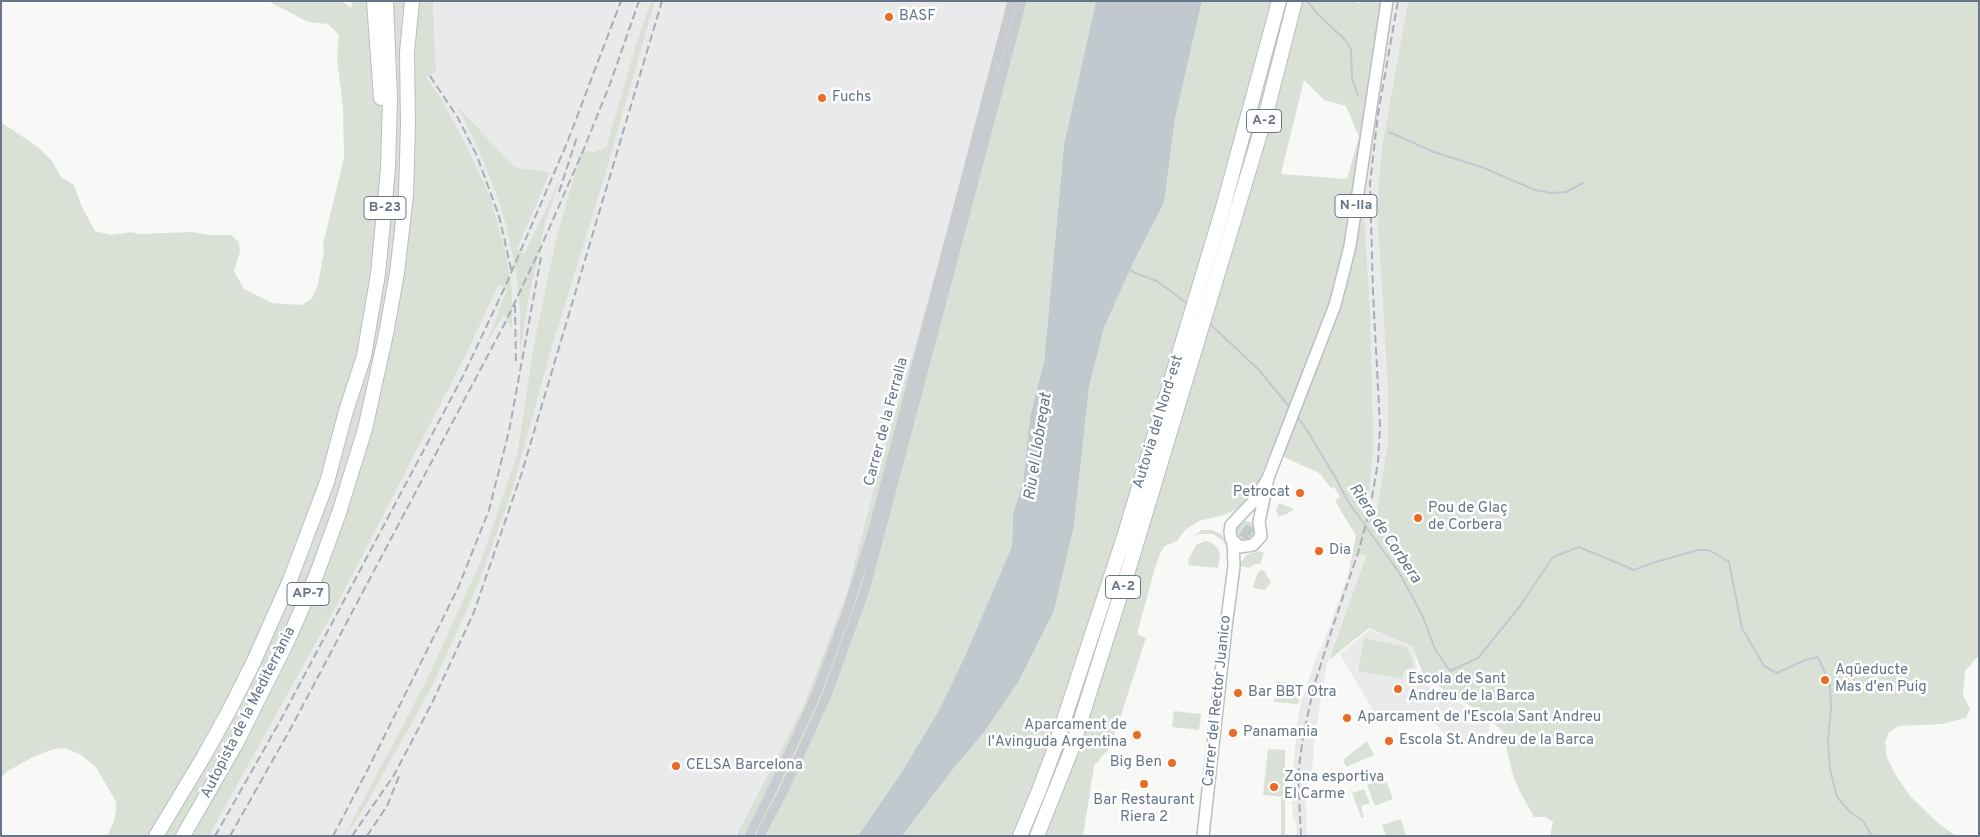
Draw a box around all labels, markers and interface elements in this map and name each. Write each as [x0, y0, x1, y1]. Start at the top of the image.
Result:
place label: BASF [899, 8, 936, 26]
marker: BASF [883, 11, 895, 23]
place label: Fuchs [832, 89, 871, 107]
marker: Fuchs [816, 92, 828, 104]
road number: A-2 [1246, 110, 1282, 132]
road number: N-IIa [1335, 195, 1377, 218]
road number: B-23 [364, 197, 406, 220]
street label: Autovia del Nord-est [1130, 353, 1188, 491]
street label: Carrer de la Ferralla [861, 356, 913, 488]
water label: Riu el Llobregat [1021, 392, 1057, 502]
water label: Riera de Corbera [1344, 481, 1424, 587]
place label: Petrocat [1233, 484, 1290, 502]
marker: Petrocat [1294, 487, 1306, 499]
place label: Pou de Glaç de Corbera [1428, 500, 1508, 535]
marker: Pou de Glaç de Corbera [1412, 512, 1424, 524]
place label: Dia [1329, 542, 1351, 560]
marker: Dia [1313, 545, 1325, 557]
road number: A-2 [1106, 576, 1140, 598]
road number: AP-7 [287, 582, 329, 606]
street label: Carrer del Rector Juanico [1200, 614, 1236, 788]
street label: Autopista de la Mediterrània [198, 624, 300, 802]
place label: Aqüeducte Mas d'en Puig [1835, 662, 1927, 697]
place label: Escola de Sant Andreu de la Barca [1408, 671, 1535, 706]
marker: Aqüeducte Mas d'en Puig [1819, 674, 1831, 686]
marker: Escola de Sant Andreu de la Barca [1392, 683, 1404, 695]
place label: Bar BBT Otra [1248, 684, 1336, 702]
marker: Bar BBT Otra [1232, 687, 1244, 699]
place label: Aparcament de l'Escola Sant Andreu [1357, 709, 1601, 727]
marker: Aparcament de l'Escola Sant Andreu [1341, 712, 1353, 724]
place label: Aparcament de l'Avinguda Argentina [988, 717, 1127, 752]
place label: Panamania [1243, 724, 1318, 742]
marker: Panamania [1227, 727, 1239, 739]
marker: Aparcament de l'Avinguda Argentina [1131, 729, 1143, 741]
place label: Escola St. Andreu de la Barca [1399, 732, 1594, 750]
marker: Escola St. Andreu de la Barca [1383, 735, 1395, 747]
place label: Big Ben [1110, 754, 1162, 772]
place label: CELSA Barcelona [686, 757, 803, 775]
marker: Big Ben [1166, 757, 1178, 769]
marker: CELSA Barcelona [670, 760, 682, 772]
place label: Zona esportiva El Carme [1284, 769, 1384, 804]
marker: Bar Restaurant Riera 2 [1138, 778, 1150, 790]
marker: Zona esportiva El Carme [1268, 781, 1280, 793]
place label: Bar Restaurant Riera 2 [1093, 792, 1195, 827]

